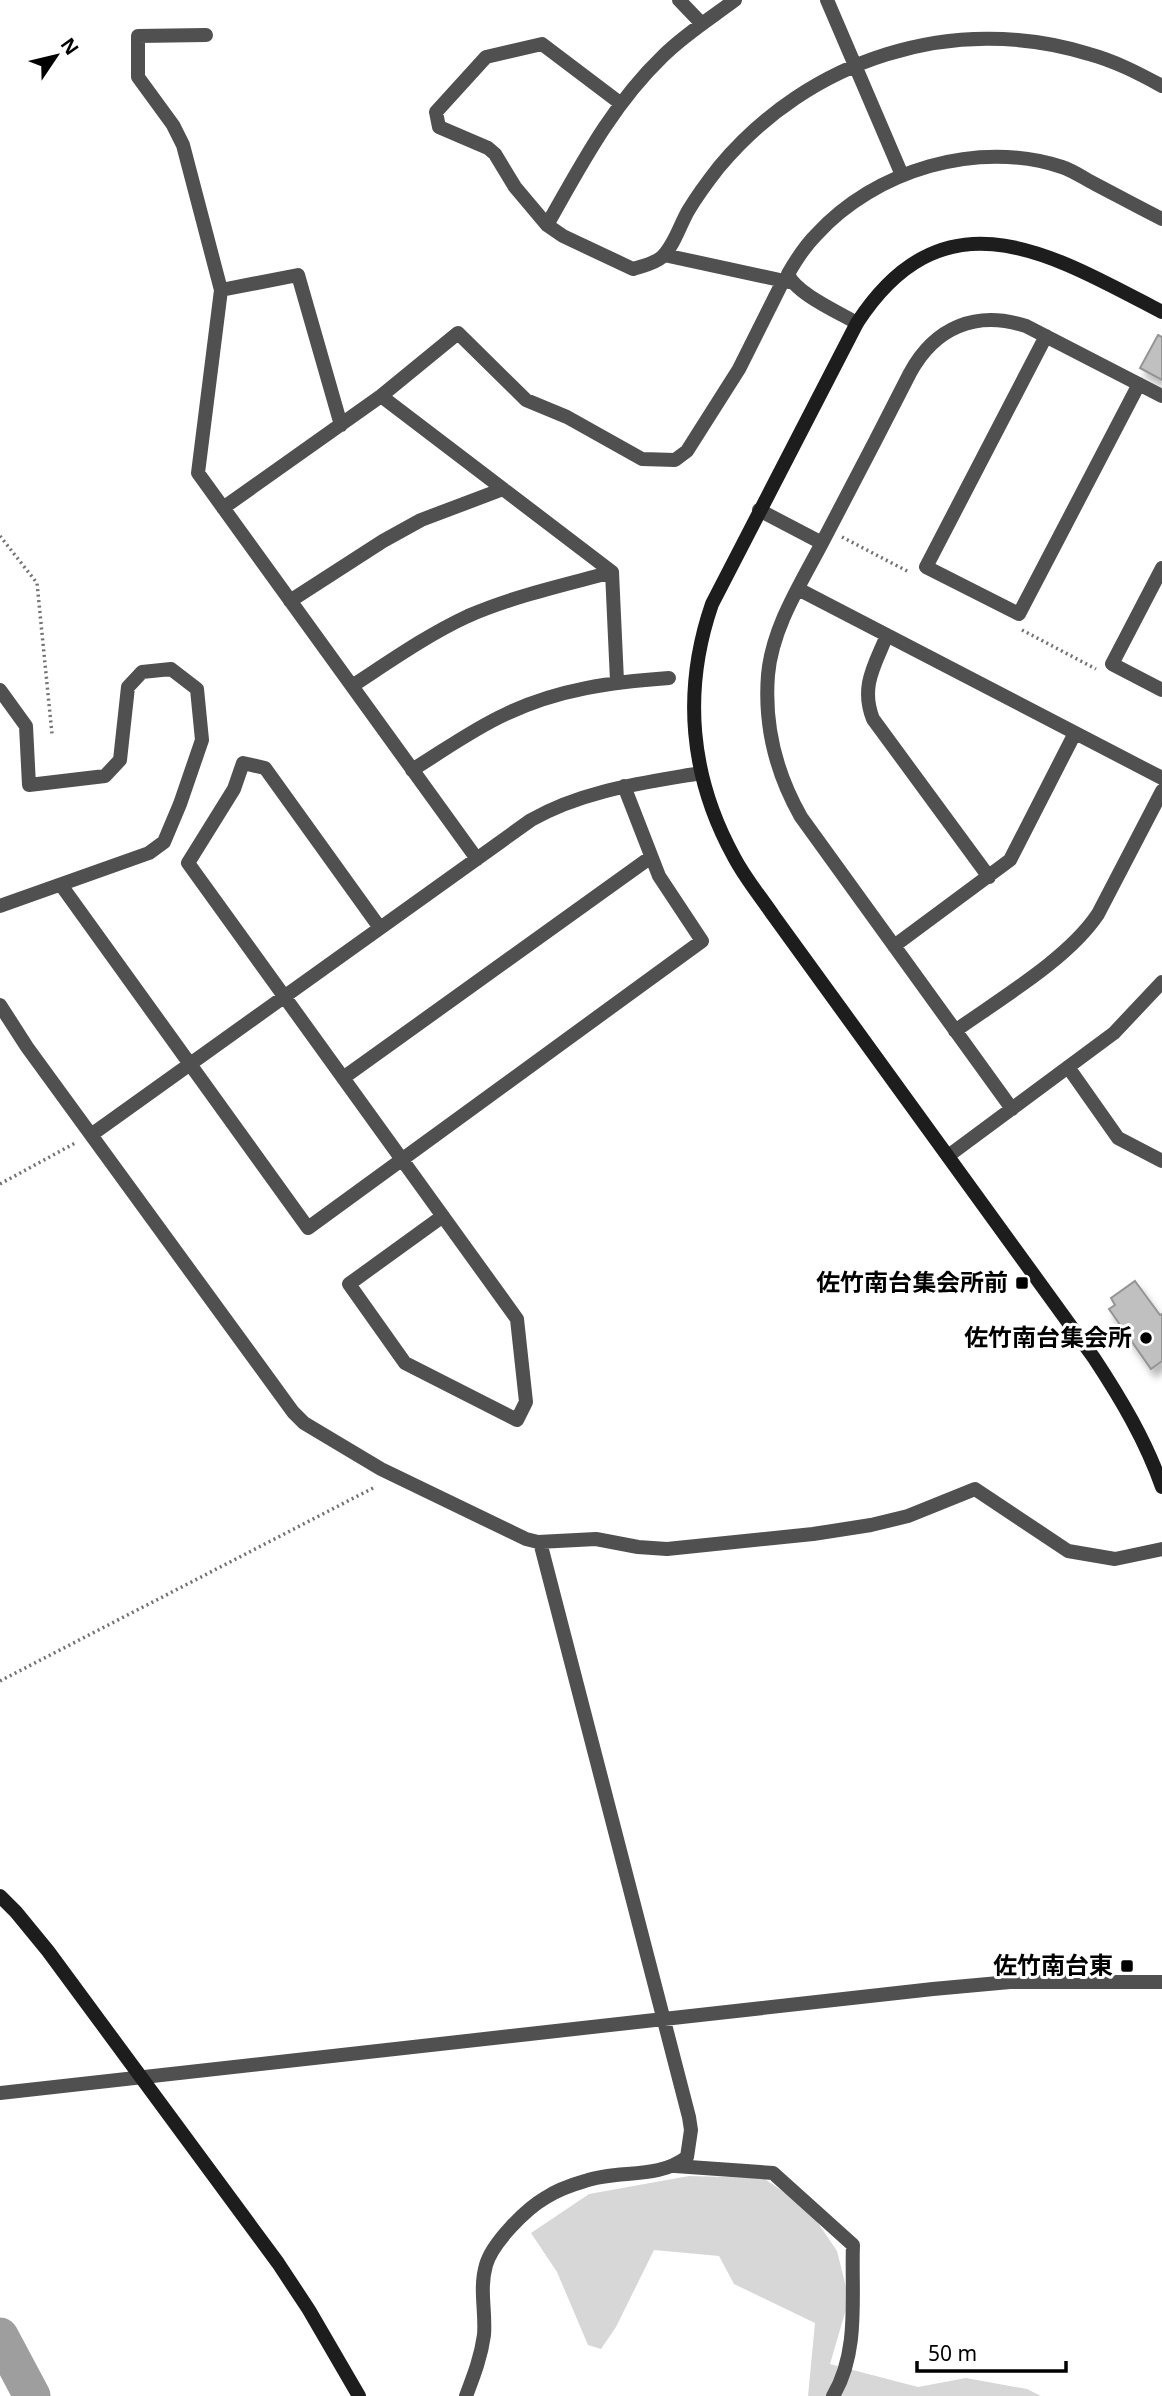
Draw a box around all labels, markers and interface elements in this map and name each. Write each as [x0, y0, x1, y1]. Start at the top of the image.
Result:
north arrow [21, 21, 91, 91]
text: N [55, 32, 85, 60]
place label: 佐竹南台集会所前 [816, 1265, 1008, 1298]
marker: 佐竹南台集会所前 [1014, 1275, 1030, 1291]
place label: 佐竹南台集会所 [964, 1320, 1132, 1353]
marker: 佐竹南台集会所 [1138, 1330, 1154, 1346]
place label: 佐竹南台東 [993, 1948, 1113, 1981]
marker: 佐竹南台東 [1119, 1958, 1135, 1974]
scale bar [917, 2330, 1066, 2374]
text: 50 m [928, 2339, 977, 2367]

